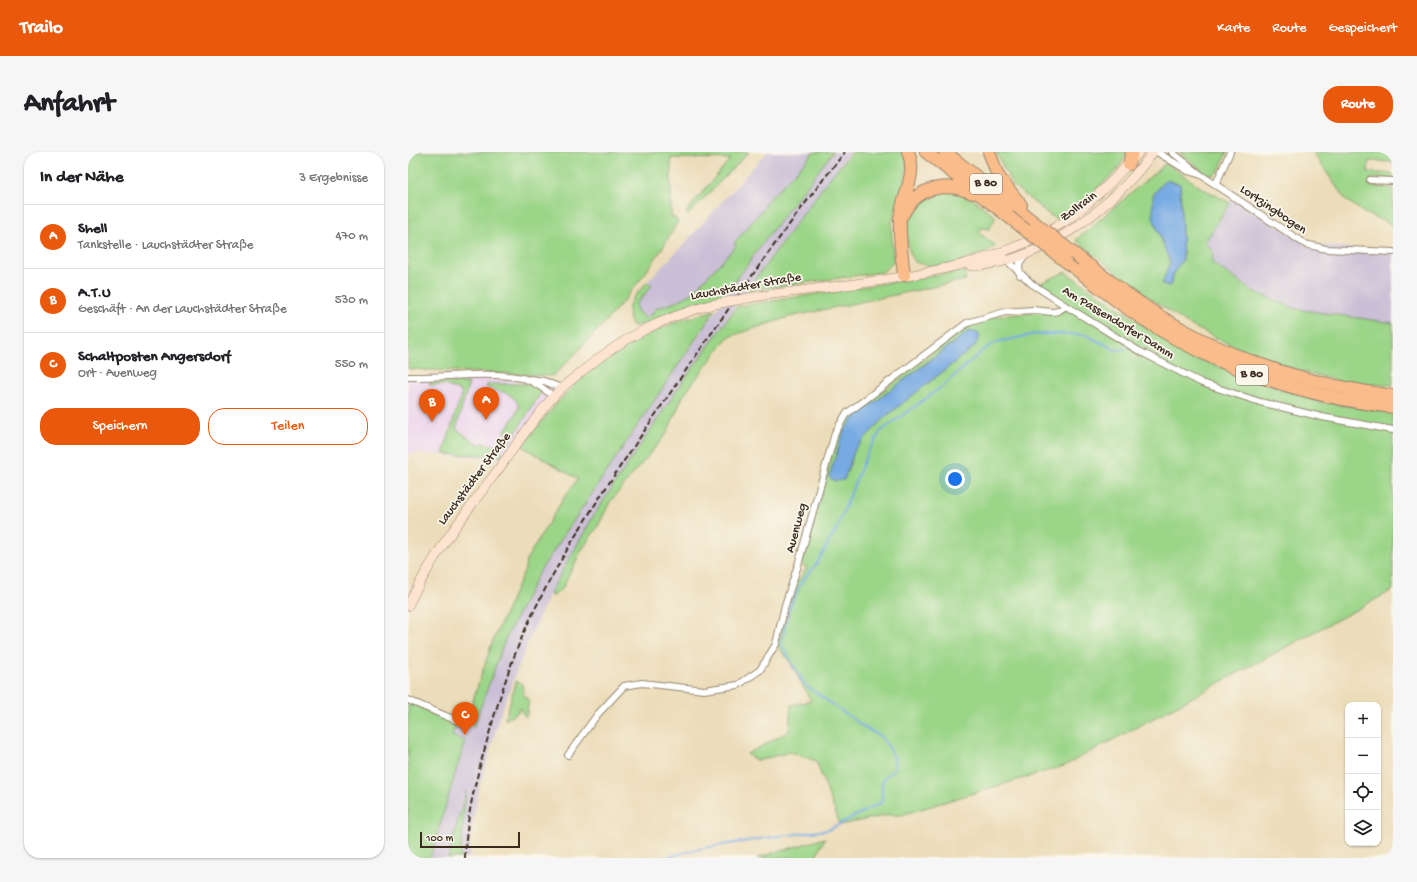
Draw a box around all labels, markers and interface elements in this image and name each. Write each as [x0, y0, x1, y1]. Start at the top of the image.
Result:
text: Trailo [20, 17, 63, 40]
text: Karte [1217, 20, 1250, 37]
text: Route [1272, 20, 1306, 37]
text: Gespeichert [1328, 20, 1397, 37]
button: Route [1323, 86, 1393, 123]
text: Anfahrt [24, 88, 114, 121]
text: In der Nähe [40, 168, 123, 188]
text: 3 Ergebnisse [299, 171, 368, 186]
road number: B 80 [970, 174, 1002, 194]
street label: Lortzingbogen [1237, 182, 1310, 238]
street label: Zollrain [1058, 188, 1101, 226]
text: Shell [78, 220, 107, 238]
text: A [49, 229, 57, 244]
text: 470 m [335, 229, 368, 244]
text: Tankstelle · Lauchstädter Straße [78, 238, 254, 253]
street label: Lauchstädter Straße [690, 270, 803, 304]
text: A.T.U [78, 284, 111, 302]
street label: Am Passendorfer Damm [1059, 284, 1177, 362]
text: B [50, 293, 56, 308]
text: 530 m [335, 293, 368, 308]
text: Geschäft · An der Lauchstädter Straße [78, 302, 287, 317]
text: Schaltposten Angersdorf [78, 348, 231, 366]
text: C [49, 357, 57, 372]
text: 550 m [335, 357, 368, 372]
road number: B 80 [1236, 365, 1268, 385]
text: Ort · Auenweg [78, 366, 157, 381]
pin: A [473, 387, 499, 420]
pin: B [419, 389, 445, 422]
button: Speichern [40, 408, 200, 445]
button: Teilen [208, 408, 368, 445]
street label: Lauchstädter Straße [435, 430, 515, 528]
your location [945, 469, 965, 489]
street label: Auenweg [783, 502, 811, 554]
pin: C [452, 702, 478, 735]
map controls [1345, 702, 1381, 846]
button: + [1345, 702, 1381, 738]
button: − [1345, 738, 1381, 774]
button: locate [1345, 774, 1381, 810]
button: layers [1345, 810, 1381, 846]
scale bar [420, 830, 520, 849]
text: 100 m [426, 833, 453, 845]

